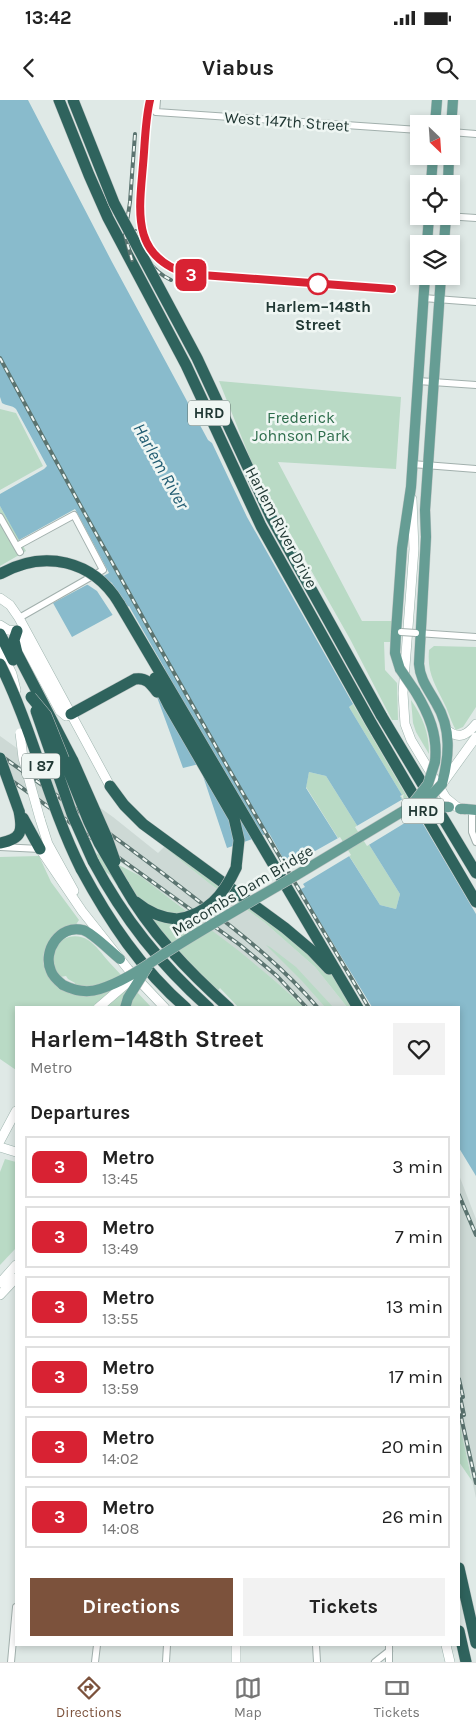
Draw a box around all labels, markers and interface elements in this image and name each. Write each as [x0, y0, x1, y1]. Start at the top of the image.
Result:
text: 13:42 [25, 7, 72, 29]
icon: back [15, 54, 43, 82]
icon: search [433, 54, 461, 82]
text: Viabus [202, 55, 274, 81]
street label: West 147th Street [224, 108, 350, 135]
north arrow [410, 115, 460, 165]
map controls [410, 115, 460, 285]
button: locate [410, 175, 460, 225]
button: layers [410, 235, 460, 285]
line badge: 3 [175, 259, 207, 291]
text: 3 [185, 264, 197, 286]
marker: Harlem–148th Street [307, 273, 329, 295]
place label: Harlem–148th Street [265, 297, 371, 334]
road number: HRD [188, 400, 230, 426]
park label: Frederick Johnson Park [252, 408, 350, 445]
water label: Harlem River [128, 419, 194, 514]
street label: Harlem River Drive [242, 463, 322, 591]
road number: I 87 [22, 754, 60, 778]
road number: HRD [402, 798, 444, 824]
street label: Macombs Dam Bridge [168, 841, 316, 940]
button: heart [393, 1023, 445, 1075]
text: Harlem–148th Street [30, 1025, 264, 1053]
text: Metro [30, 1058, 72, 1077]
text: Departures [30, 1102, 130, 1124]
text: Metro [102, 1147, 154, 1169]
text: 3 [54, 1156, 65, 1178]
text: 3 min [392, 1156, 443, 1178]
text: 13:45 [102, 1169, 138, 1188]
text: Metro [102, 1217, 154, 1239]
text: 3 [54, 1226, 65, 1248]
text: 7 min [395, 1226, 443, 1248]
text: 13:49 [102, 1239, 139, 1258]
text: Metro [102, 1287, 154, 1309]
text: 3 [54, 1296, 65, 1318]
text: 13 min [386, 1296, 443, 1318]
text: 13:55 [102, 1309, 139, 1328]
text: Metro [102, 1357, 154, 1379]
text: 3 [54, 1366, 65, 1388]
text: 17 min [388, 1366, 443, 1388]
text: 13:59 [102, 1379, 139, 1398]
text: Metro [102, 1427, 154, 1449]
text: 3 [54, 1436, 65, 1458]
text: 20 min [381, 1436, 443, 1458]
text: 14:02 [102, 1449, 139, 1468]
text: Metro [102, 1497, 154, 1519]
text: 3 [54, 1506, 65, 1528]
text: 26 min [382, 1506, 443, 1528]
text: 14:08 [102, 1519, 139, 1538]
button: Directions [30, 1578, 233, 1636]
button: Tickets [243, 1578, 445, 1636]
tab: Directions [56, 1674, 122, 1721]
tab: Map [234, 1674, 262, 1721]
tab: Tickets [374, 1674, 420, 1721]

